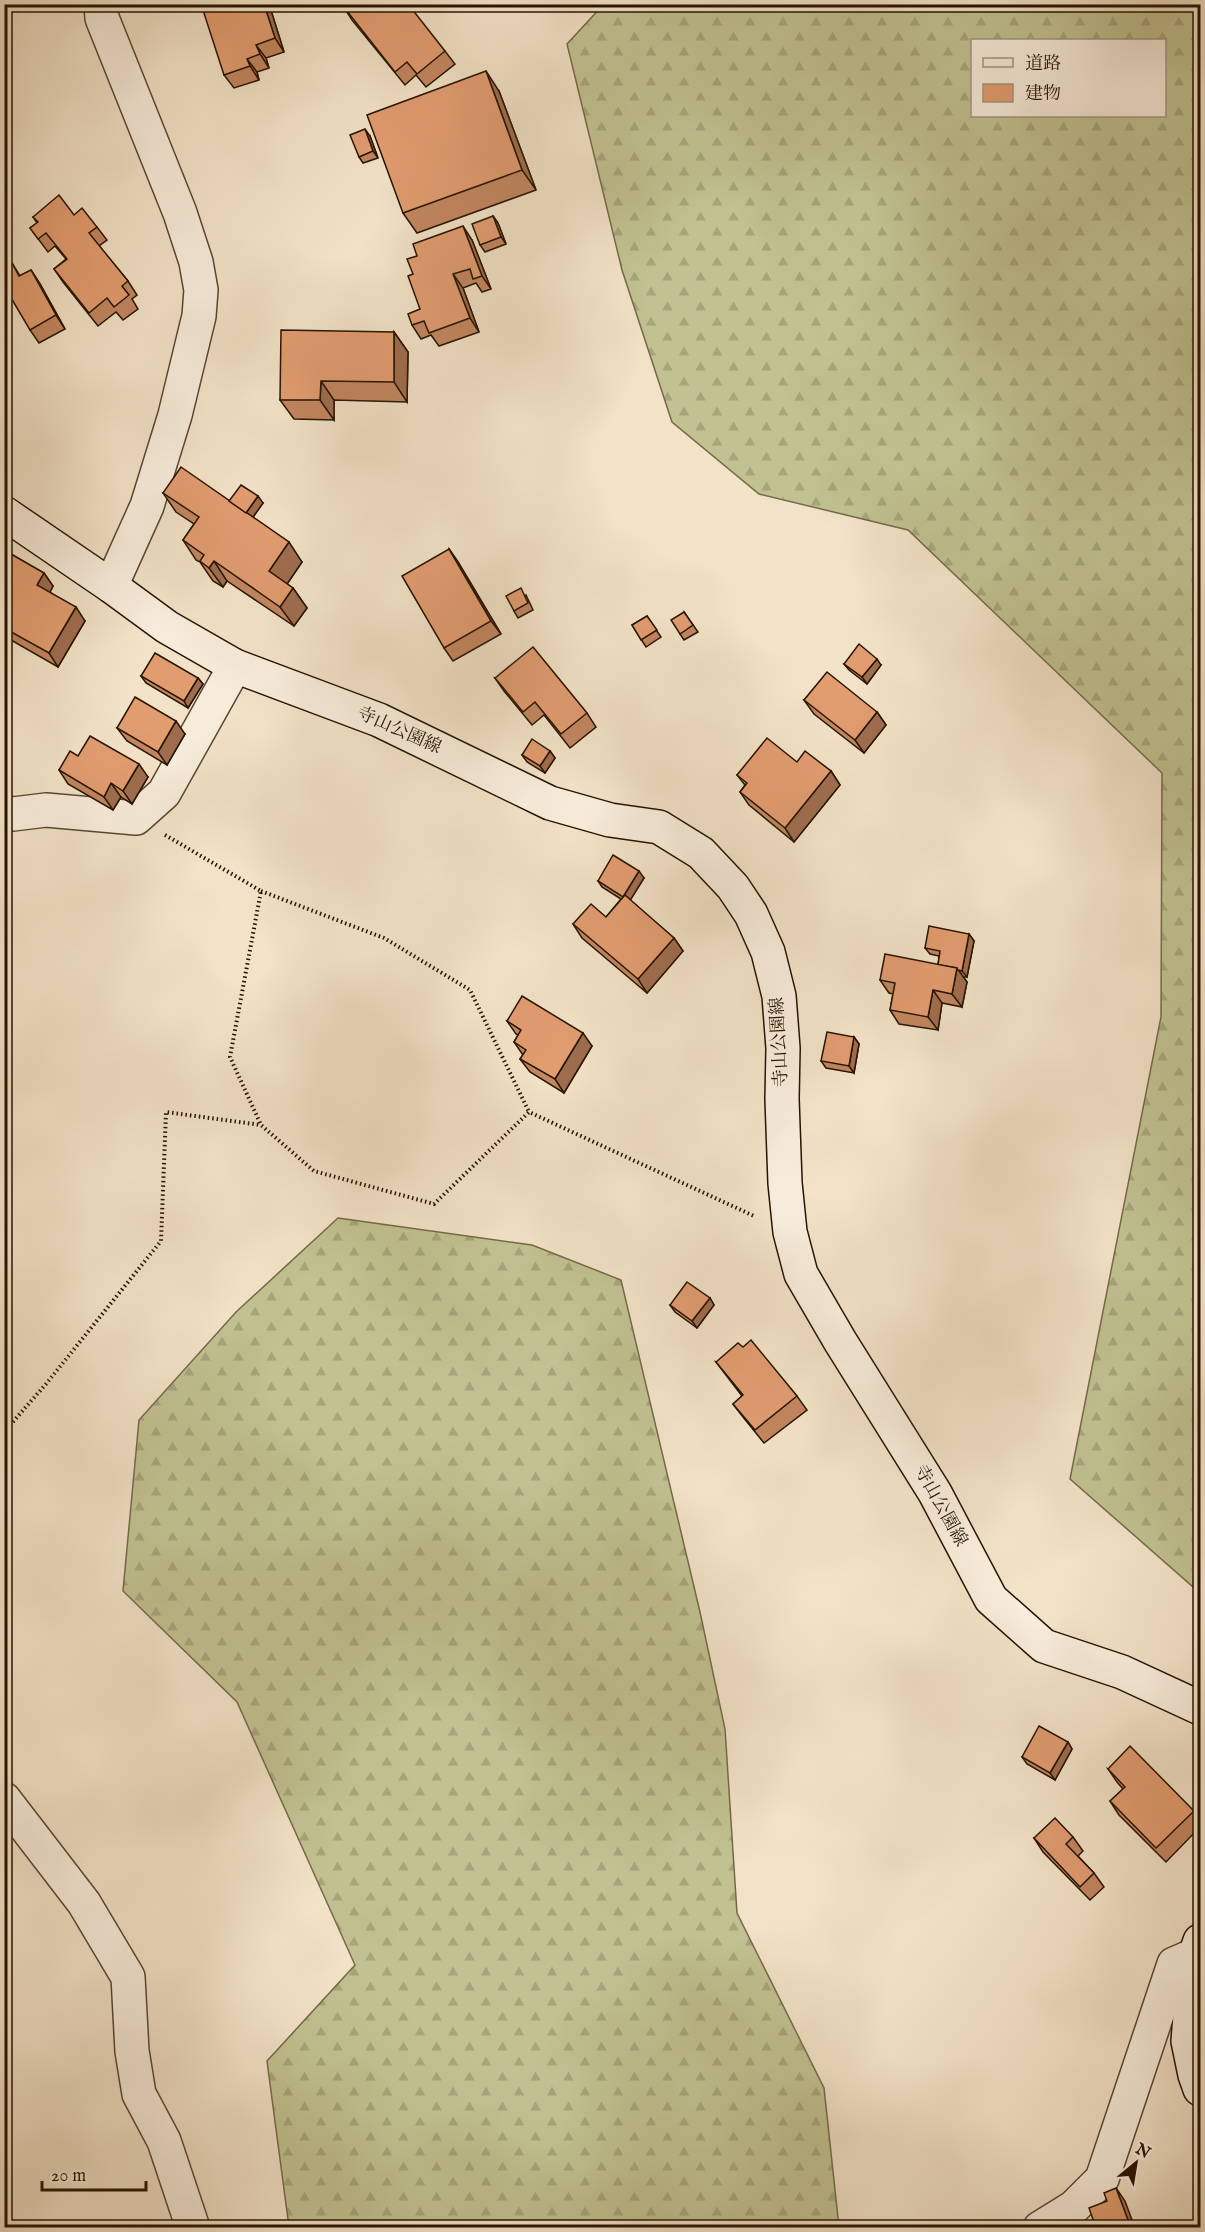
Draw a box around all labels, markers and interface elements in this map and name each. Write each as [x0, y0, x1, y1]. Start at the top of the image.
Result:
legend [971, 39, 1166, 117]
text: 道路 [1025, 53, 1061, 76]
text: 建物 [1025, 83, 1061, 106]
street label: 寺山公園線 [353, 702, 445, 760]
street label: 寺山公園線 [766, 996, 794, 1088]
street label: 寺山公園線 [908, 1461, 972, 1551]
north arrow [1106, 2133, 1166, 2193]
text: N [1131, 2139, 1154, 2164]
scale bar [42, 2154, 146, 2192]
text: 20 m [51, 2165, 86, 2188]

